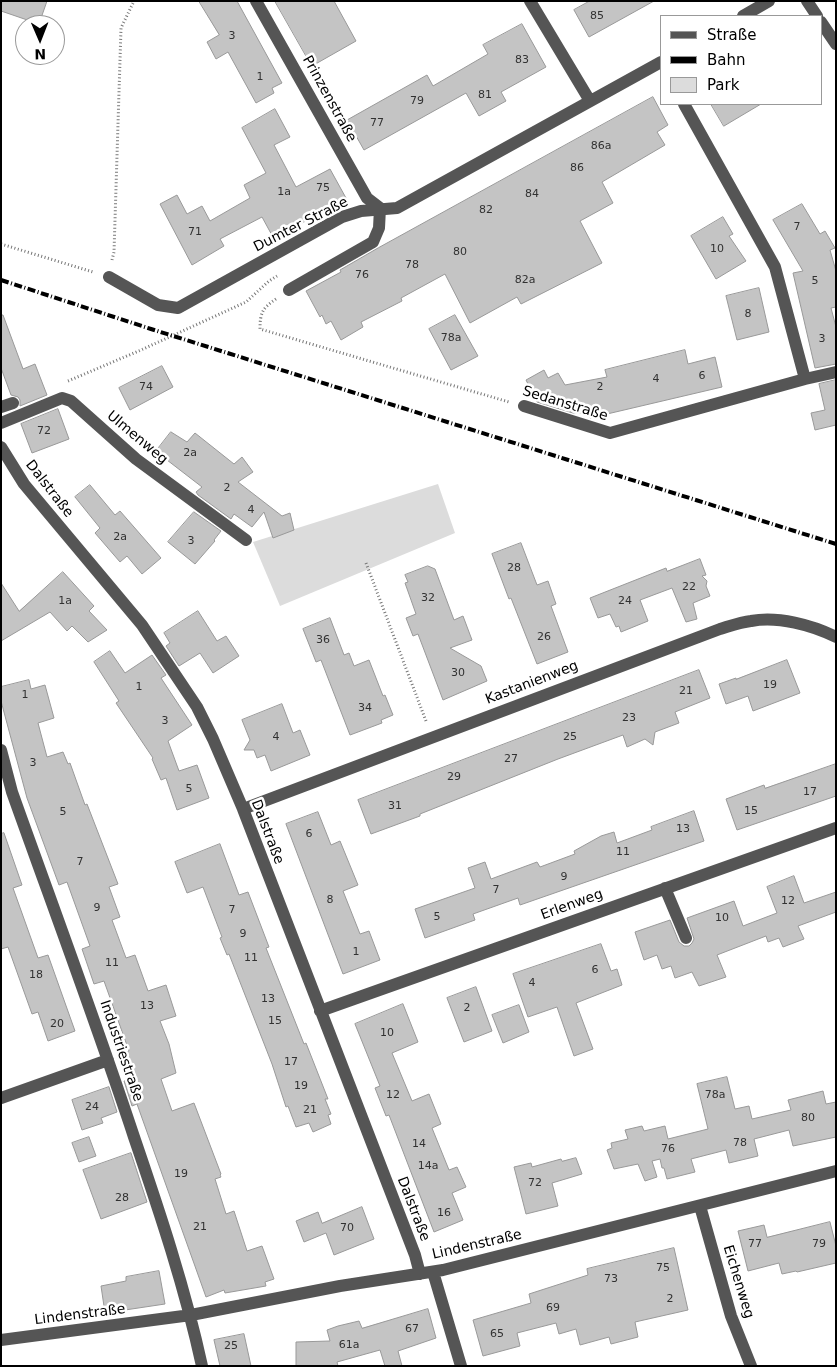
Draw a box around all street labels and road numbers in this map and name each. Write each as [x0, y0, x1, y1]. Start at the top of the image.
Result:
street label: Prinzenstraße [298, 53, 360, 145]
street label: Dumter Straße [251, 194, 351, 256]
street label: Sedanstraße [520, 383, 610, 425]
street label: Ulmenweg [103, 408, 171, 468]
street label: Dalstraße [22, 457, 76, 521]
street label: Kastanienweg [483, 658, 581, 708]
street label: Dalstraße [247, 797, 287, 867]
street label: Erlenweg [539, 886, 605, 924]
street label: Industriestraße [96, 998, 146, 1104]
street label: Dalstraße [393, 1174, 433, 1244]
street label: Lindenstraße [431, 1227, 523, 1263]
street label: Eichenweg [719, 1243, 757, 1321]
street label: Lindenstraße [34, 1301, 126, 1329]

